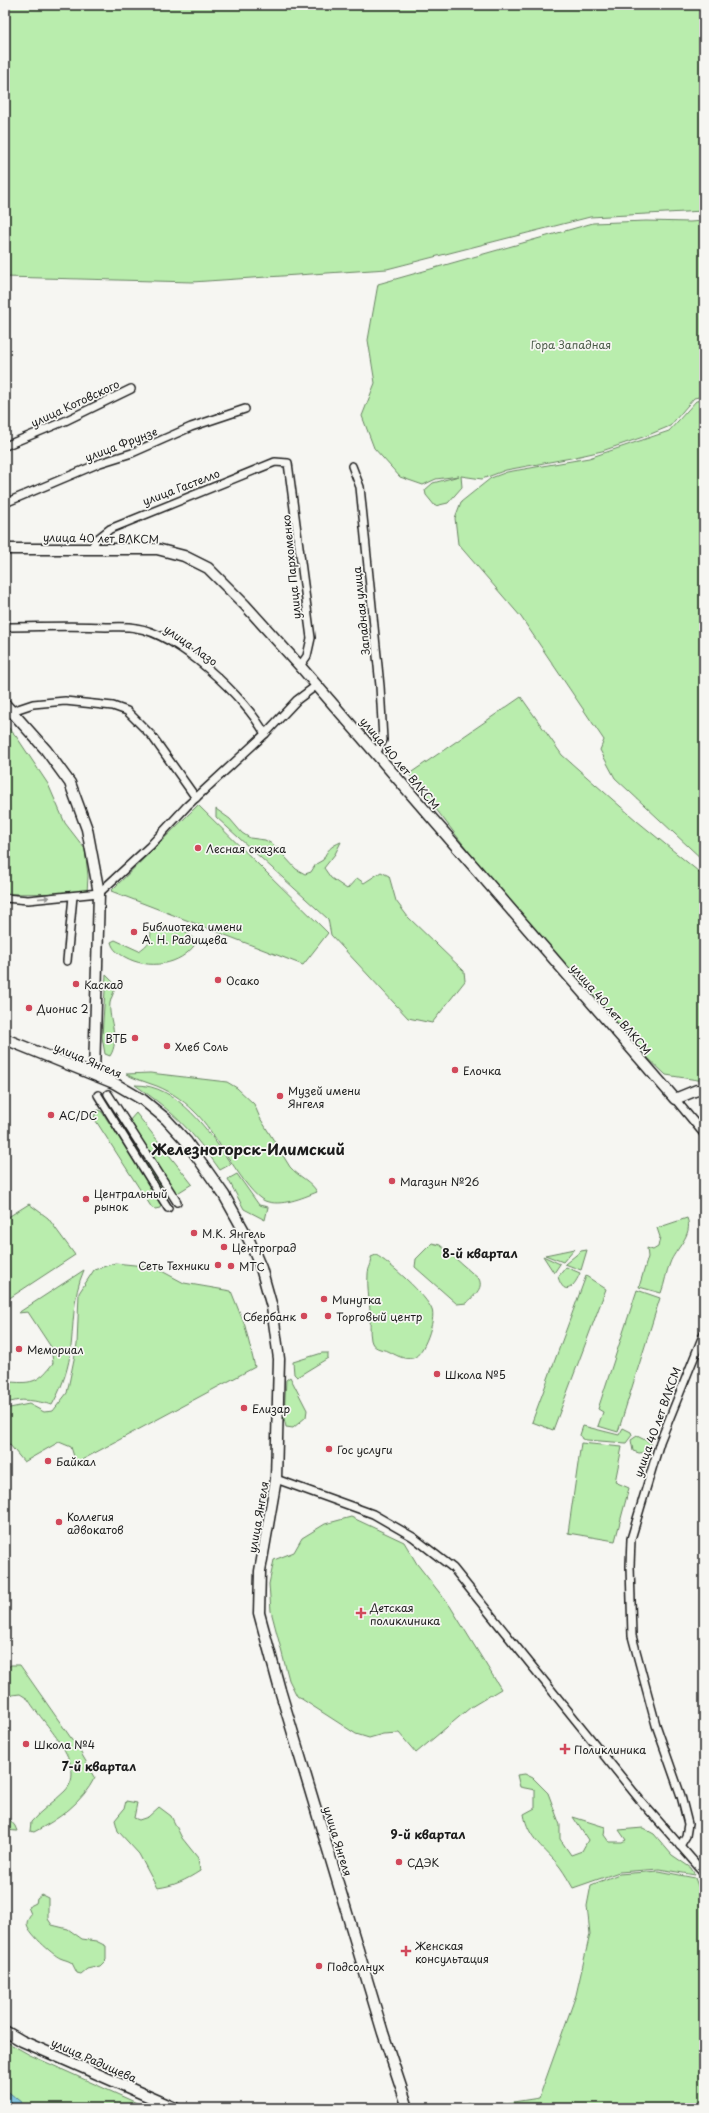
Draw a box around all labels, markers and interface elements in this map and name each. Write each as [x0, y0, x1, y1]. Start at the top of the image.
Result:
park label: Гора Западная [531, 336, 611, 353]
street label: улица Котовского [28, 375, 122, 431]
street label: улица Фрунзе [82, 422, 160, 466]
street label: улица Гастелло [140, 464, 222, 510]
street label: улица Пархоменко [277, 514, 305, 620]
street label: улица 40 лет ВЛКСМ [43, 528, 159, 548]
street label: Западная улица [348, 566, 374, 656]
street label: улица Лазо [161, 620, 221, 670]
street label: улица 40 лет ВЛКСМ [356, 713, 444, 813]
place label: Лесная сказка [206, 840, 286, 857]
marker: Лесная сказка [193, 843, 203, 853]
one-way arrow [38, 895, 50, 902]
place label: Библиотека имени А. Н. Радищева [142, 918, 242, 948]
marker: Библиотека имени А. Н. Радищева [129, 927, 139, 937]
street label: улица 40 лет ВЛКСМ [567, 960, 655, 1058]
place label: Осако [226, 972, 259, 989]
marker: Осако [213, 975, 223, 985]
place label: Каскад [84, 976, 123, 993]
marker: Каскад [71, 979, 81, 989]
place label: Дионис 2 [36, 1000, 89, 1017]
marker: Дионис 2 [24, 1003, 34, 1013]
place label: ВТБ [105, 1030, 127, 1047]
marker: ВТБ [130, 1033, 140, 1043]
street label: улица Янгеля [51, 1038, 125, 1082]
place label: Хлеб Соль [175, 1038, 229, 1055]
marker: Хлеб Соль [162, 1041, 172, 1051]
place label: Елочка [463, 1062, 501, 1079]
marker: Елочка [450, 1065, 460, 1075]
place label: Музей имени Янгеля [288, 1082, 361, 1112]
marker: Музей имени Янгеля [275, 1091, 285, 1101]
place label: AC/DC [59, 1107, 97, 1124]
marker: AC/DC [46, 1110, 56, 1120]
district label: Железногорск-Илимский [151, 1137, 345, 1160]
place label: Магазин №26 [400, 1173, 479, 1190]
marker: Магазин №26 [387, 1176, 397, 1186]
place label: Центральный рынок [94, 1185, 168, 1215]
marker: Центральный рынок [81, 1194, 91, 1204]
place label: М.К. Янгель [202, 1225, 266, 1242]
marker: М.К. Янгель [189, 1228, 199, 1238]
place label: Центроград [232, 1239, 296, 1256]
marker: Центроград [219, 1242, 229, 1252]
district label: 8-й квартал [442, 1244, 518, 1262]
place label: Сеть Техники [138, 1257, 210, 1274]
place label: МТС [239, 1258, 265, 1275]
marker: Сеть Техники [213, 1260, 223, 1270]
marker: МТС [226, 1261, 236, 1271]
place label: Минутка [332, 1291, 381, 1308]
marker: Минутка [319, 1294, 329, 1304]
place label: Сбербанк [243, 1308, 296, 1325]
place label: Торговый центр [336, 1308, 423, 1325]
marker: Сбербанк [299, 1311, 309, 1321]
marker: Торговый центр [323, 1311, 333, 1321]
place label: Мемориал [27, 1341, 84, 1358]
marker: Мемориал [14, 1344, 24, 1354]
street label: улица 40 лет ВЛКСМ [629, 1365, 685, 1479]
place label: Школа №5 [445, 1366, 506, 1383]
marker: Школа №5 [432, 1369, 442, 1379]
place label: Елизар [252, 1400, 291, 1417]
marker: Елизар [239, 1403, 249, 1413]
place label: Гос услуги [337, 1441, 393, 1458]
marker: Гос услуги [324, 1444, 334, 1454]
place label: Байкал [56, 1453, 96, 1470]
marker: Байкал [43, 1456, 53, 1466]
street label: улица Янгеля [243, 1480, 273, 1554]
place label: Коллегия адвокатов [67, 1508, 124, 1538]
marker: Коллегия адвокатов [54, 1517, 64, 1527]
place label: Детская поликлиника [369, 1599, 440, 1629]
marker: Детская поликлиника [355, 1607, 367, 1619]
place label: Школа №4 [34, 1736, 95, 1753]
marker: Школа №4 [21, 1739, 31, 1749]
place label: Поликлиника [574, 1741, 646, 1758]
marker: Поликлиника [559, 1743, 571, 1755]
district label: 7-й квартал [62, 1757, 136, 1775]
street label: улица Янгеля [319, 1804, 357, 1878]
district label: 9-й квартал [390, 1825, 466, 1843]
place label: СДЭК [407, 1854, 440, 1871]
marker: СДЭК [394, 1857, 404, 1867]
place label: Женская консультация [415, 1937, 489, 1967]
marker: Женская консультация [400, 1945, 412, 1957]
place label: Подсолнух [327, 1958, 384, 1975]
marker: Подсолнух [314, 1961, 324, 1971]
street label: улица Радищева [49, 2034, 140, 2087]

